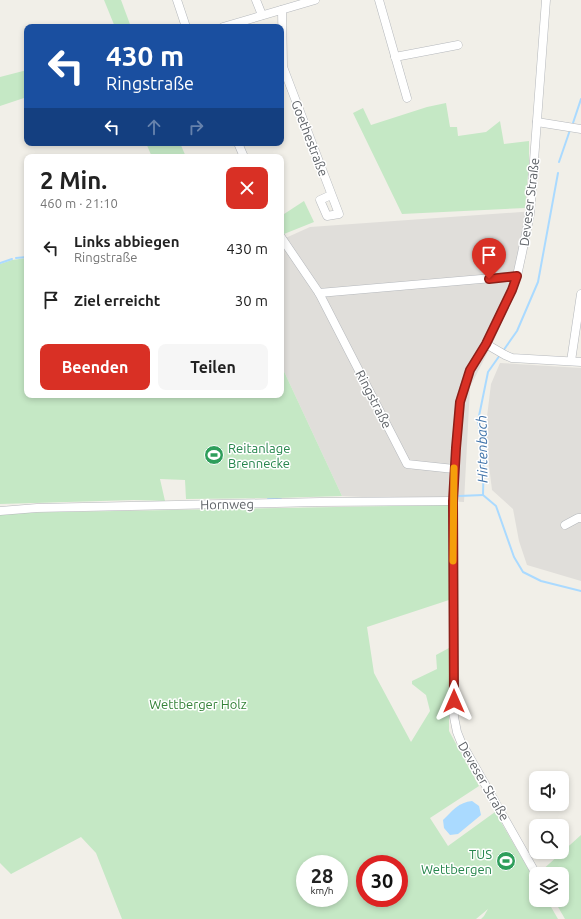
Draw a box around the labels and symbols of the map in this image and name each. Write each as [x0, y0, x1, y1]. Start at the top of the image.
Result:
street label: Goethestraße [289, 98, 331, 178]
street label: Deveser Straße [517, 157, 541, 247]
pin [472, 238, 506, 279]
street label: Ringstraße [353, 368, 395, 430]
water label: Hirtenbach [473, 415, 491, 483]
place label: Reitanlage Brennecke [228, 441, 290, 470]
sports icon: Reitanlage Brennecke [203, 444, 225, 466]
street label: Hornweg [200, 497, 254, 511]
position arrow [433, 680, 475, 722]
park label: Wettberger Holz [149, 697, 247, 711]
street label: Deveser Straße [456, 739, 512, 823]
place label: TUS Wettbergen [421, 847, 492, 876]
sports icon: TUS Wettbergen [495, 850, 517, 872]
speed limit sign: 30 [356, 855, 408, 907]

